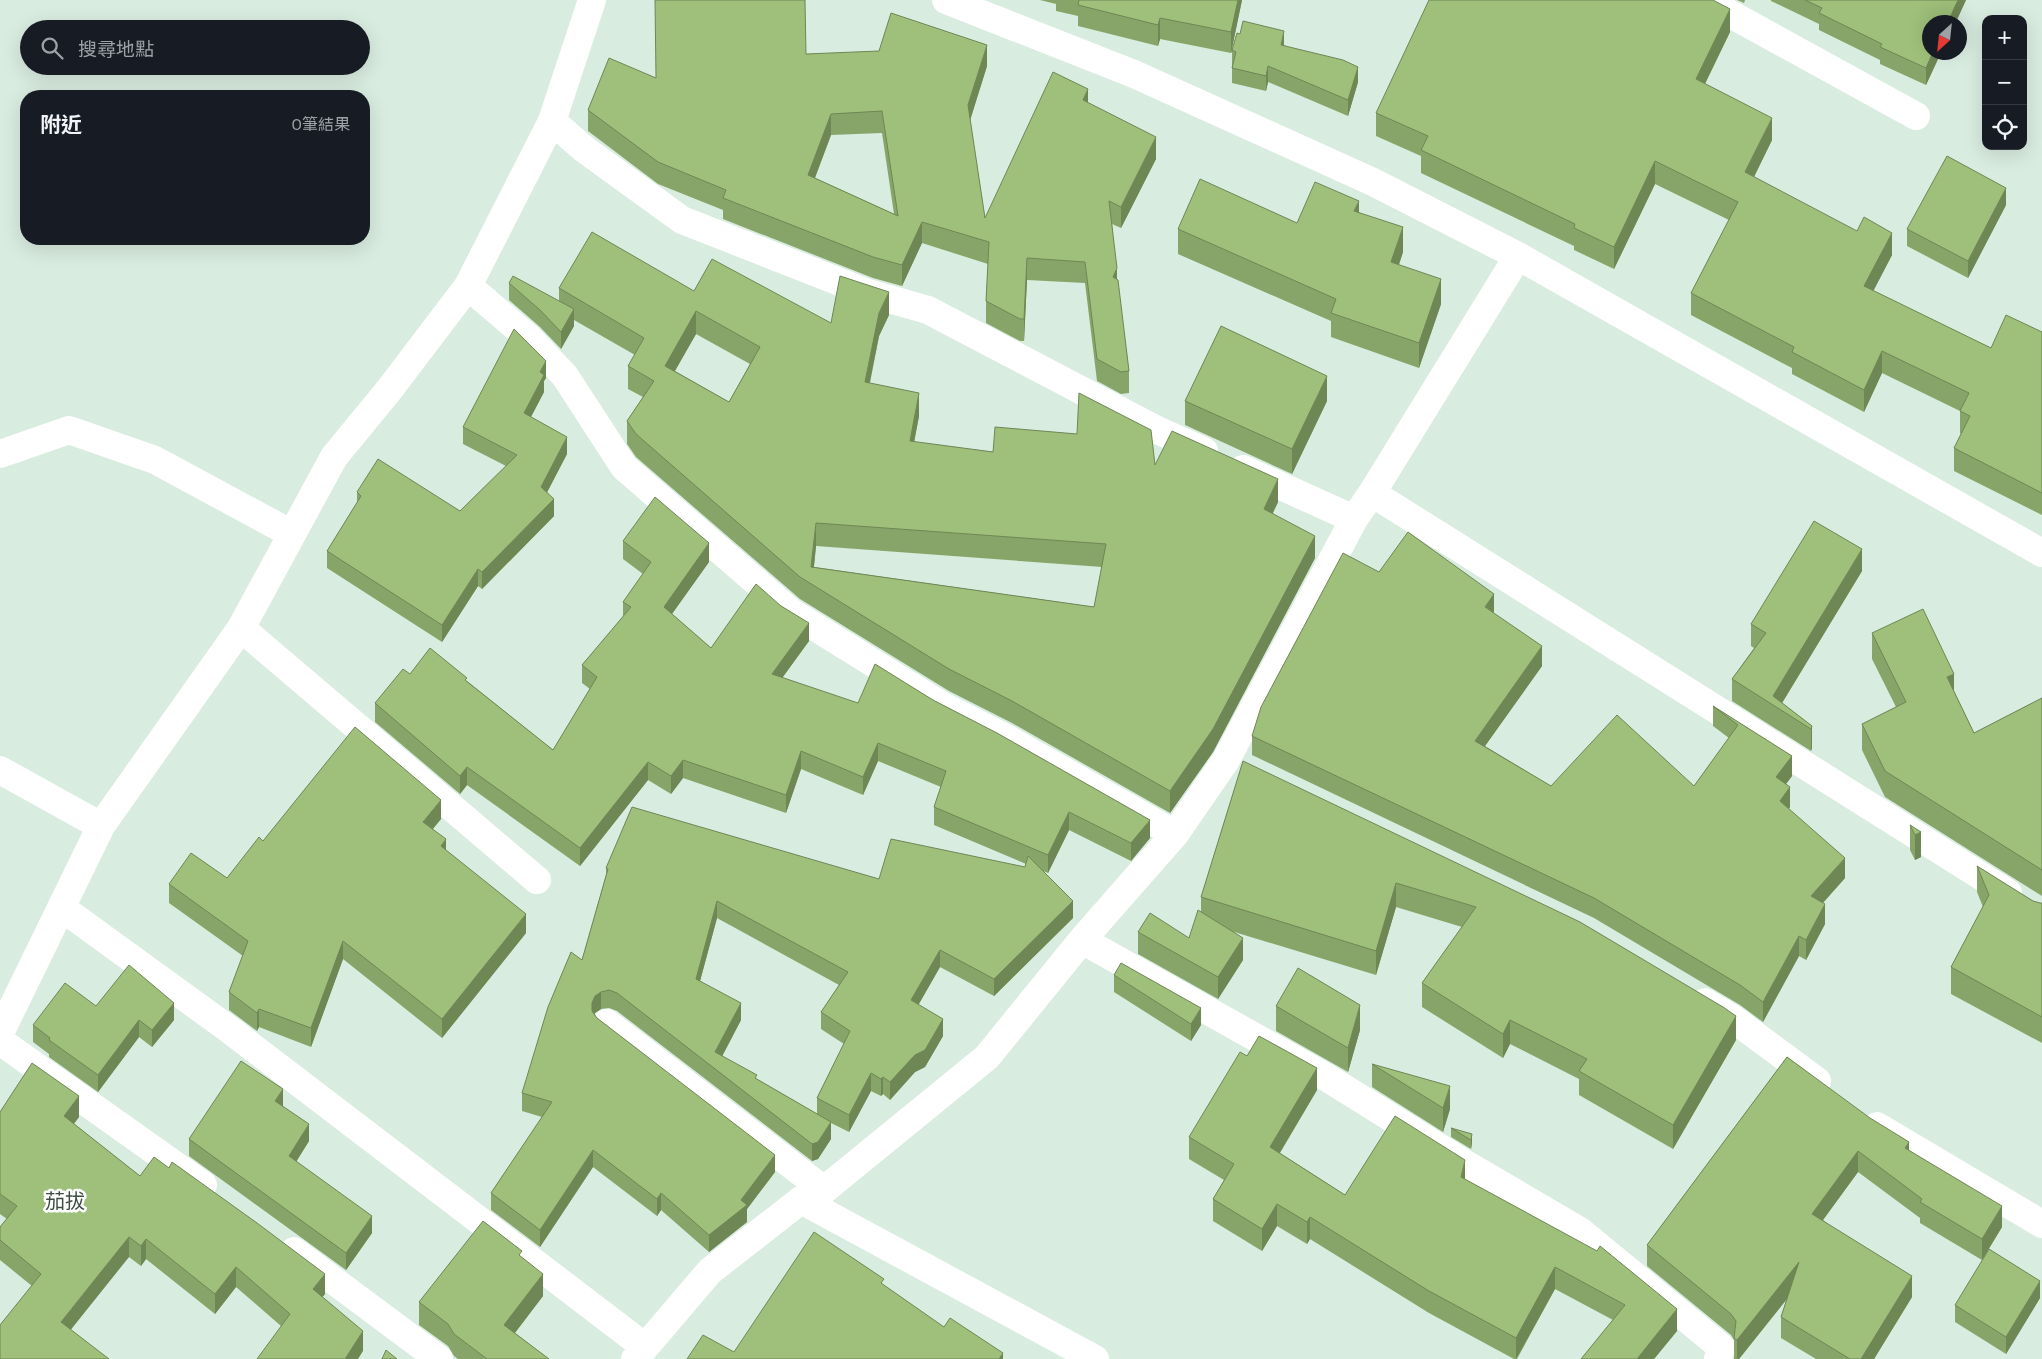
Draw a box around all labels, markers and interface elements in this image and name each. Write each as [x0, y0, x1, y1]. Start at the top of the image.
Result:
north arrow [1922, 15, 1967, 60]
map controls [1982, 15, 2027, 150]
button: + [1982, 15, 2027, 60]
search box [20, 20, 370, 75]
icon: search [38, 34, 66, 62]
text: 搜尋地點 [78, 37, 154, 60]
button: − [1982, 60, 2027, 105]
button: locate [1982, 105, 2027, 150]
text: 附近 [40, 111, 82, 136]
text: 0筆結果 [292, 114, 350, 133]
district label: 茄拔 [45, 1188, 85, 1212]

